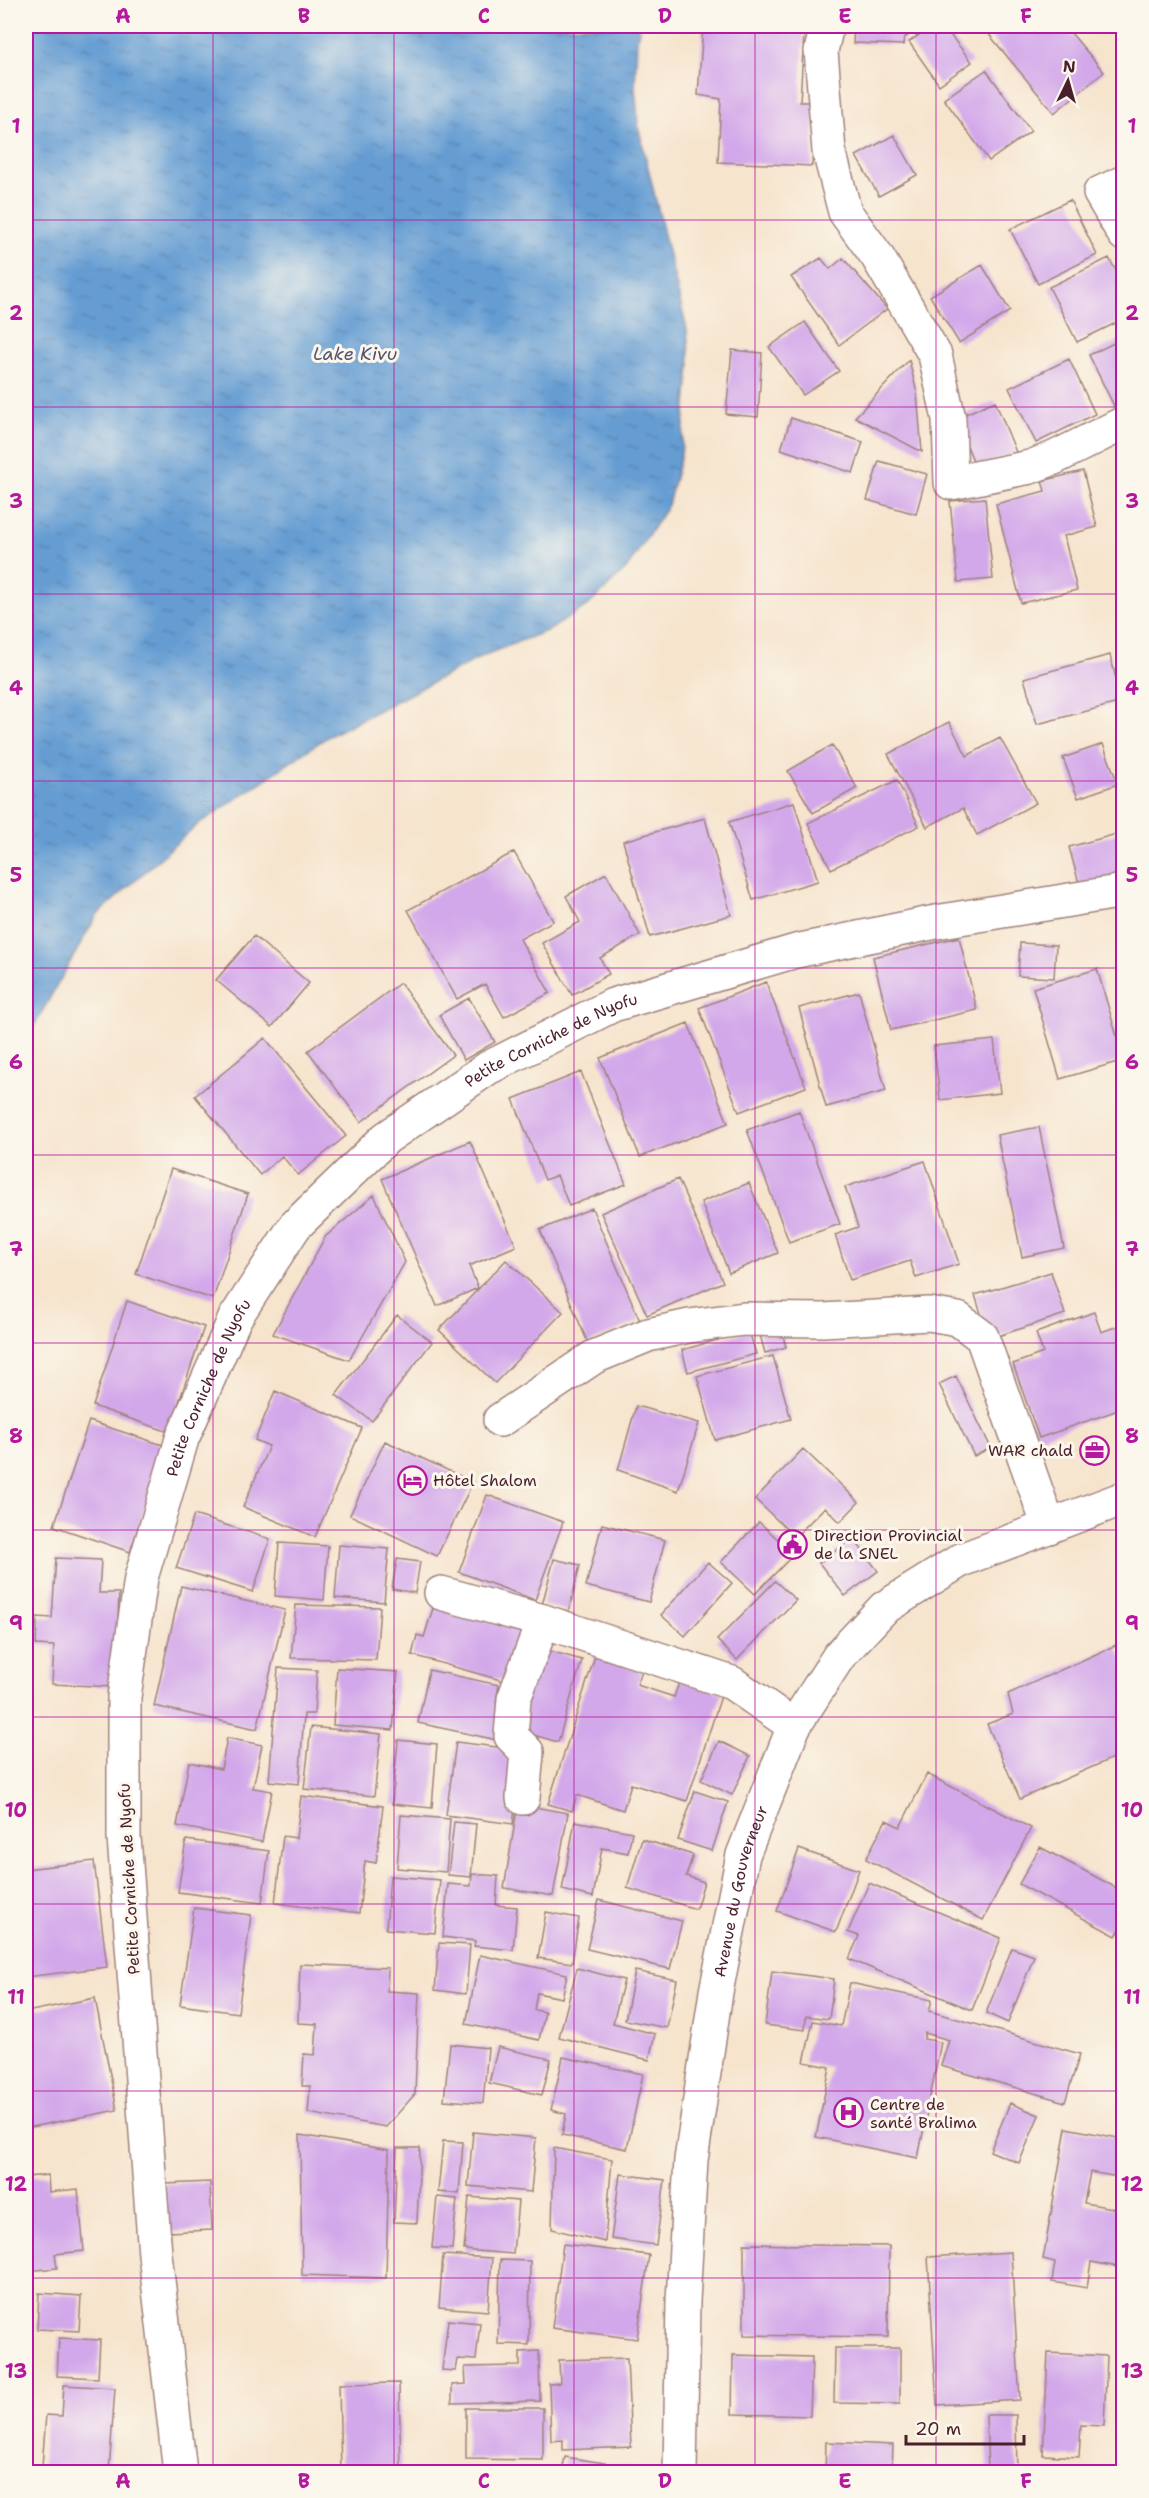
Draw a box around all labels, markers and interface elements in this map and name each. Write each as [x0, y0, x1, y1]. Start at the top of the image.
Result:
text: A [115, 3, 131, 29]
text: B [298, 3, 310, 29]
text: C [478, 3, 490, 29]
text: D [658, 3, 672, 29]
text: E [838, 3, 852, 29]
text: F [1020, 3, 1032, 29]
north arrow [1038, 51, 1098, 111]
text: N [1062, 56, 1076, 78]
text: 1 [11, 113, 21, 139]
text: 1 [1127, 113, 1137, 139]
text: 2 [9, 300, 23, 326]
text: 2 [1125, 300, 1139, 326]
water label: Lake Kivu [313, 342, 397, 366]
text: 3 [9, 488, 23, 514]
text: 3 [1125, 488, 1139, 514]
text: 4 [9, 675, 23, 701]
text: 4 [1125, 675, 1139, 701]
text: 5 [10, 862, 22, 888]
text: 5 [1126, 862, 1138, 888]
street label: Petite Corniche de Nyofu [460, 988, 640, 1092]
text: 6 [9, 1049, 23, 1075]
text: 6 [1125, 1049, 1139, 1075]
text: 7 [9, 1236, 23, 1262]
text: 7 [1125, 1236, 1139, 1262]
street label: Petite Corniche de Nyofu [161, 1295, 255, 1479]
text: 8 [9, 1423, 23, 1449]
text: 8 [1125, 1423, 1139, 1449]
office icon: WAR chald [1078, 1434, 1110, 1466]
place label: WAR chald [988, 1440, 1073, 1461]
hotel icon: Hôtel Shalom [396, 1464, 428, 1496]
place label: Hôtel Shalom [433, 1470, 537, 1491]
place label: Direction Provincial de la SNEL [814, 1525, 963, 1564]
public building icon: Direction Provincial de la SNEL [777, 1528, 809, 1560]
text: 9 [9, 1610, 23, 1636]
text: 9 [1125, 1610, 1139, 1636]
street label: Petite Corniche de Nyofu [114, 1783, 144, 1975]
text: 10 [5, 1797, 27, 1823]
text: 10 [1121, 1797, 1143, 1823]
street label: Avenue du Gouverneur [709, 1802, 772, 1979]
text: 11 [7, 1984, 25, 2010]
text: 11 [1123, 1984, 1141, 2010]
place label: Centre de santé Bralima [870, 2094, 977, 2133]
hospital icon: Centre de santé Bralima [833, 2097, 865, 2129]
text: 12 [5, 2171, 27, 2197]
text: 12 [1121, 2171, 1143, 2197]
text: 13 [5, 2358, 27, 2384]
text: 13 [1121, 2358, 1143, 2384]
scale bar [906, 2408, 1024, 2446]
text: 20 m [915, 2417, 961, 2441]
text: A [115, 2468, 131, 2494]
text: B [298, 2468, 310, 2494]
text: C [478, 2468, 490, 2494]
text: D [658, 2468, 672, 2494]
text: E [838, 2468, 852, 2494]
text: F [1020, 2468, 1032, 2494]

